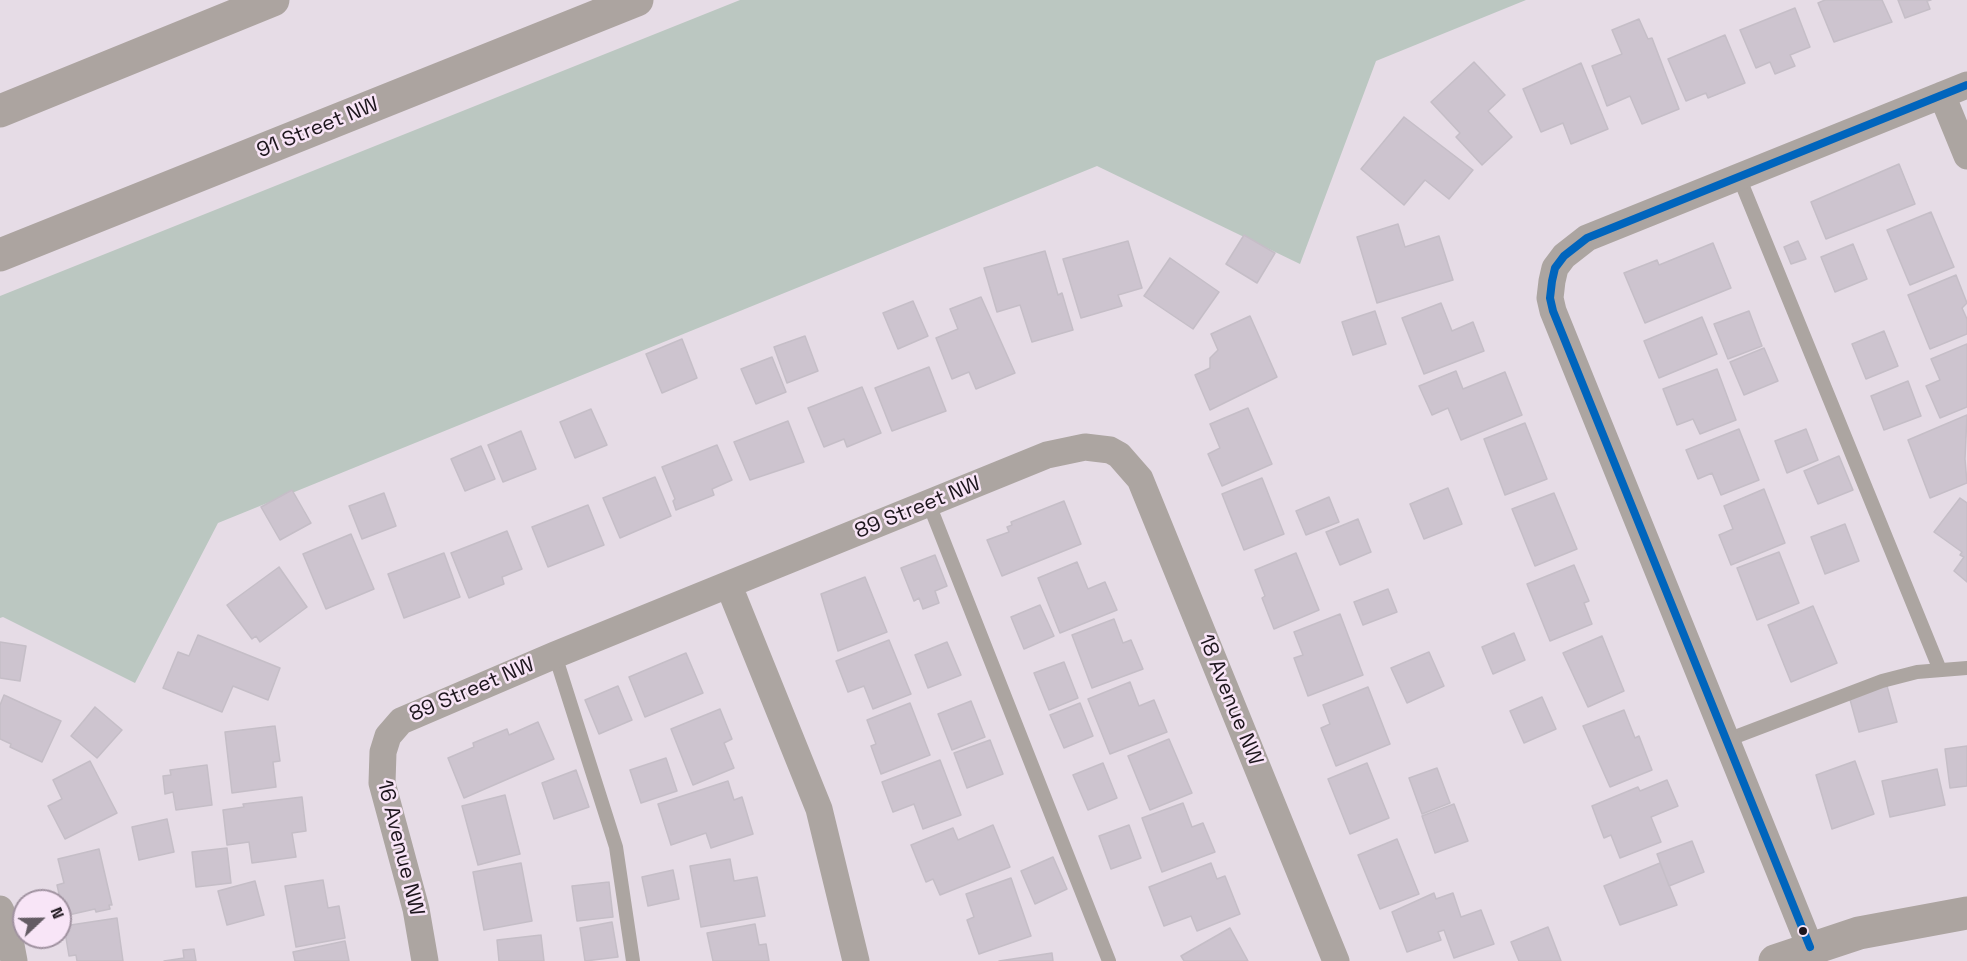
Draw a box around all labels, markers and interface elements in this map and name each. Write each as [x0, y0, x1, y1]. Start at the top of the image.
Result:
street label: 91 Street NW [254, 92, 382, 164]
street label: 89 Street NW [852, 471, 984, 545]
street label: 18 Avenue NW [1192, 631, 1268, 769]
street label: 89 Street NW [406, 652, 538, 728]
street label: 16 Avenue NW [371, 778, 429, 918]
north arrow [12, 889, 72, 949]
text: N [46, 904, 69, 922]
unlabelled marker [1797, 925, 1809, 937]

